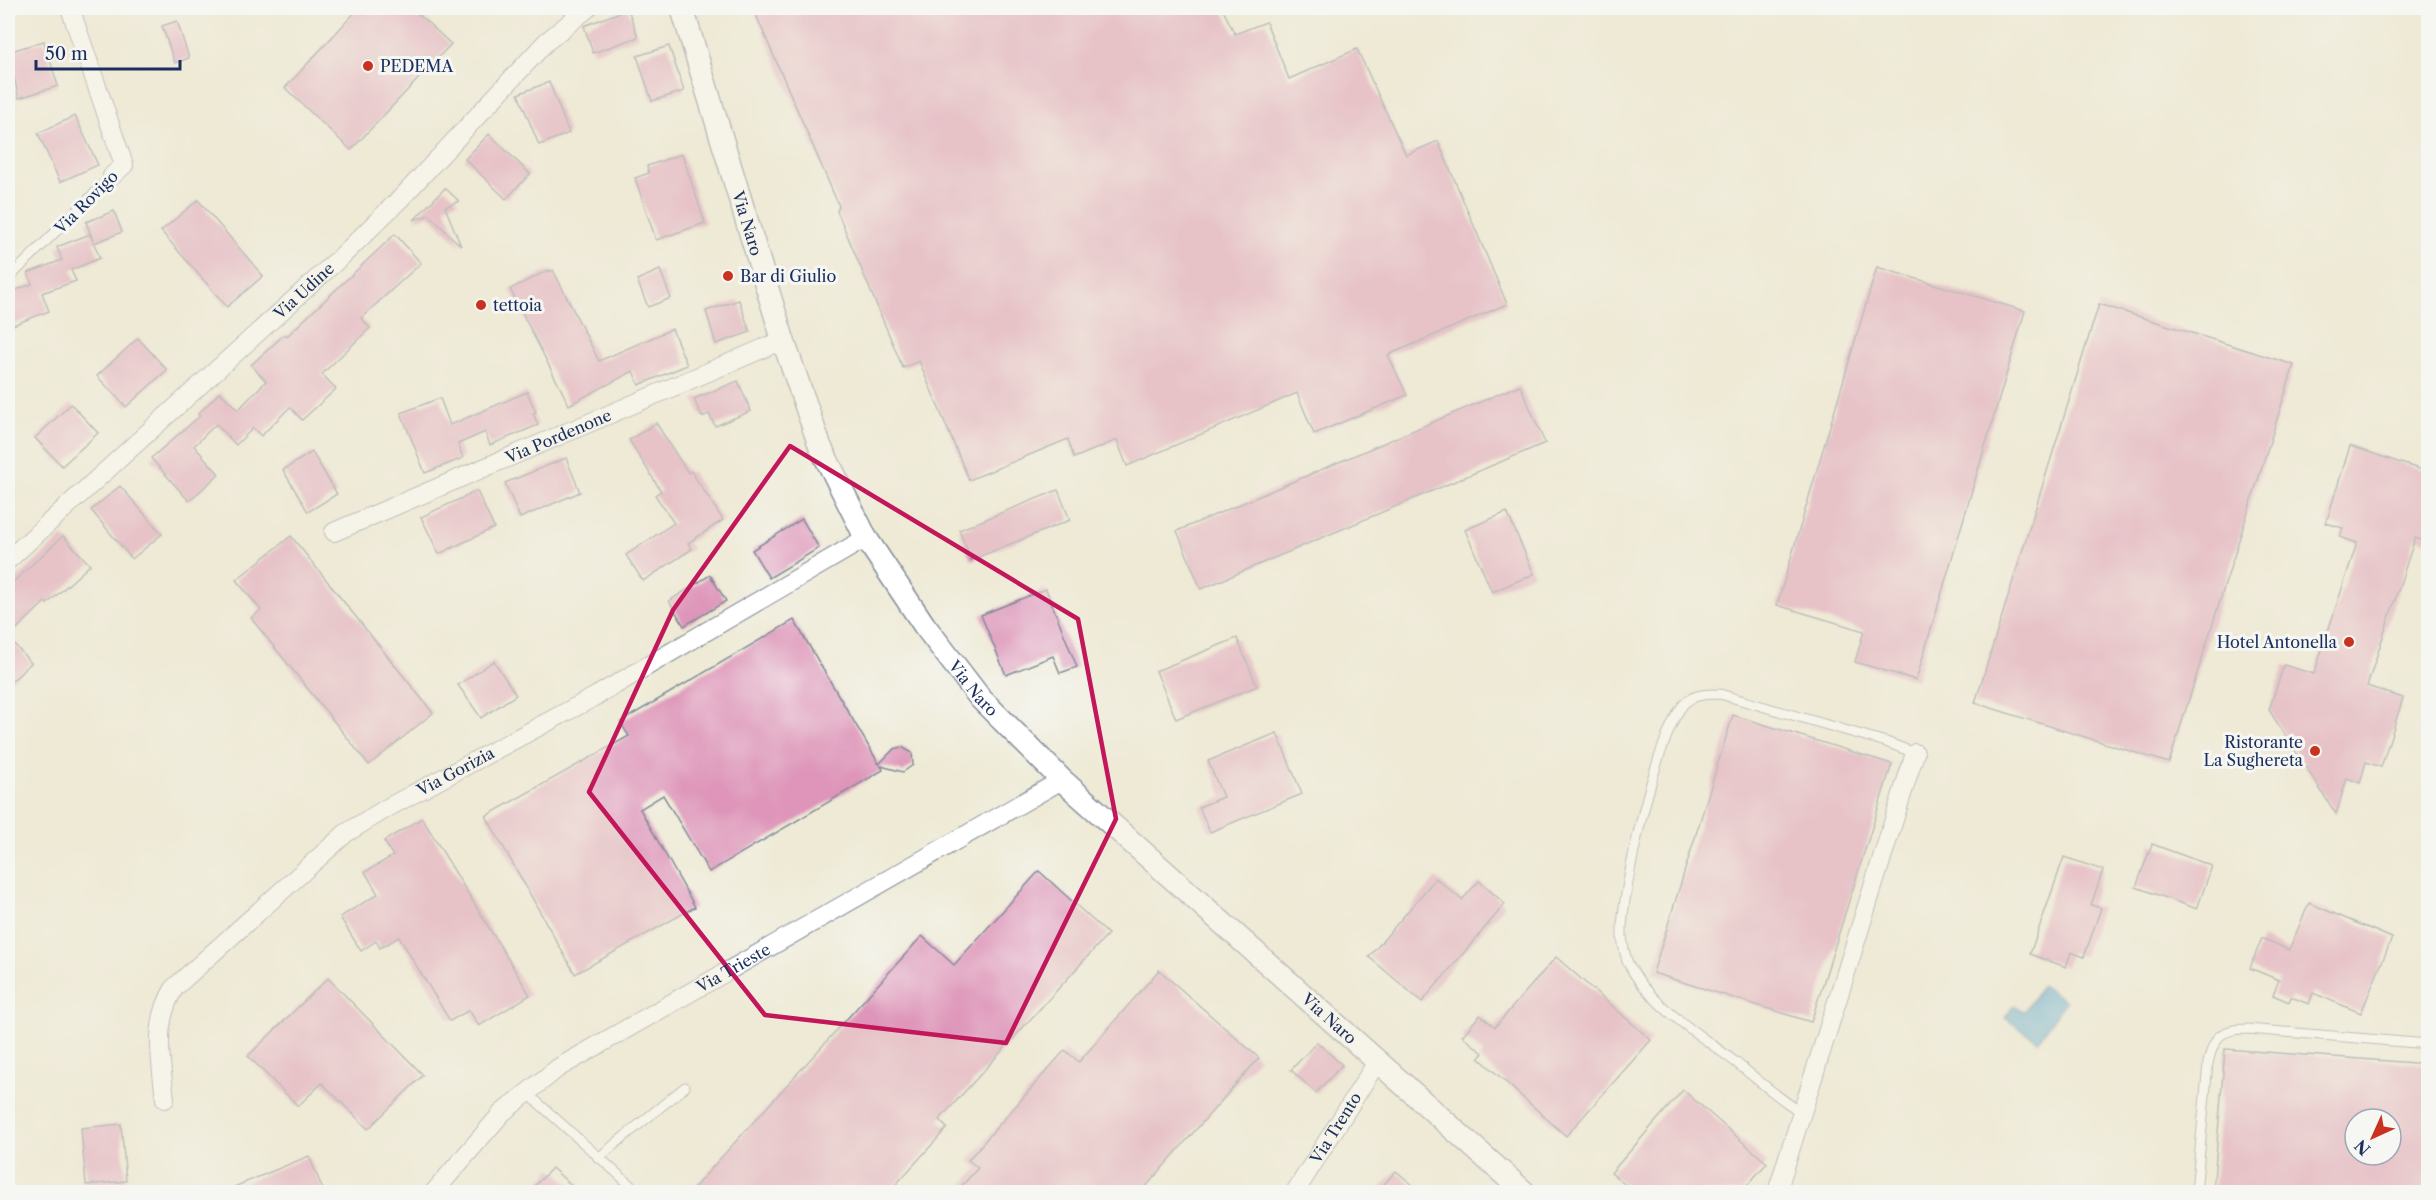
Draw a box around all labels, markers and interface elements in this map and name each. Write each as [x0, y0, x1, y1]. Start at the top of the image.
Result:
scale bar [36, 33, 180, 71]
text: 50 m [45, 43, 88, 65]
place label: PEDEMA [380, 56, 454, 76]
marker: PEDEMA [361, 59, 375, 73]
street label: Via Rovigo [49, 166, 122, 239]
street label: Via Naro [728, 188, 767, 258]
street label: Via Udine [269, 258, 338, 324]
place label: Bar di Giulio [740, 266, 836, 286]
marker: Bar di Giulio [721, 269, 735, 283]
place label: tettoia [493, 295, 543, 315]
marker: tettoia [474, 298, 488, 312]
street label: Via Pordenone [502, 405, 614, 468]
place label: Hotel Antonella [2217, 632, 2338, 652]
marker: Hotel Antonella [2342, 635, 2356, 649]
street label: Via Naro [944, 655, 1002, 720]
place label: Ristorante La Sughereta [2204, 732, 2304, 770]
street label: Via Gorizia [413, 742, 498, 801]
marker: Ristorante La Sughereta [2308, 744, 2322, 758]
street label: Via Trieste [692, 939, 774, 997]
street label: Via Naro [1297, 988, 1361, 1048]
street label: Via Trento [1305, 1088, 1366, 1168]
north arrow [2343, 1107, 2403, 1167]
text: N [2350, 1136, 2374, 1160]

